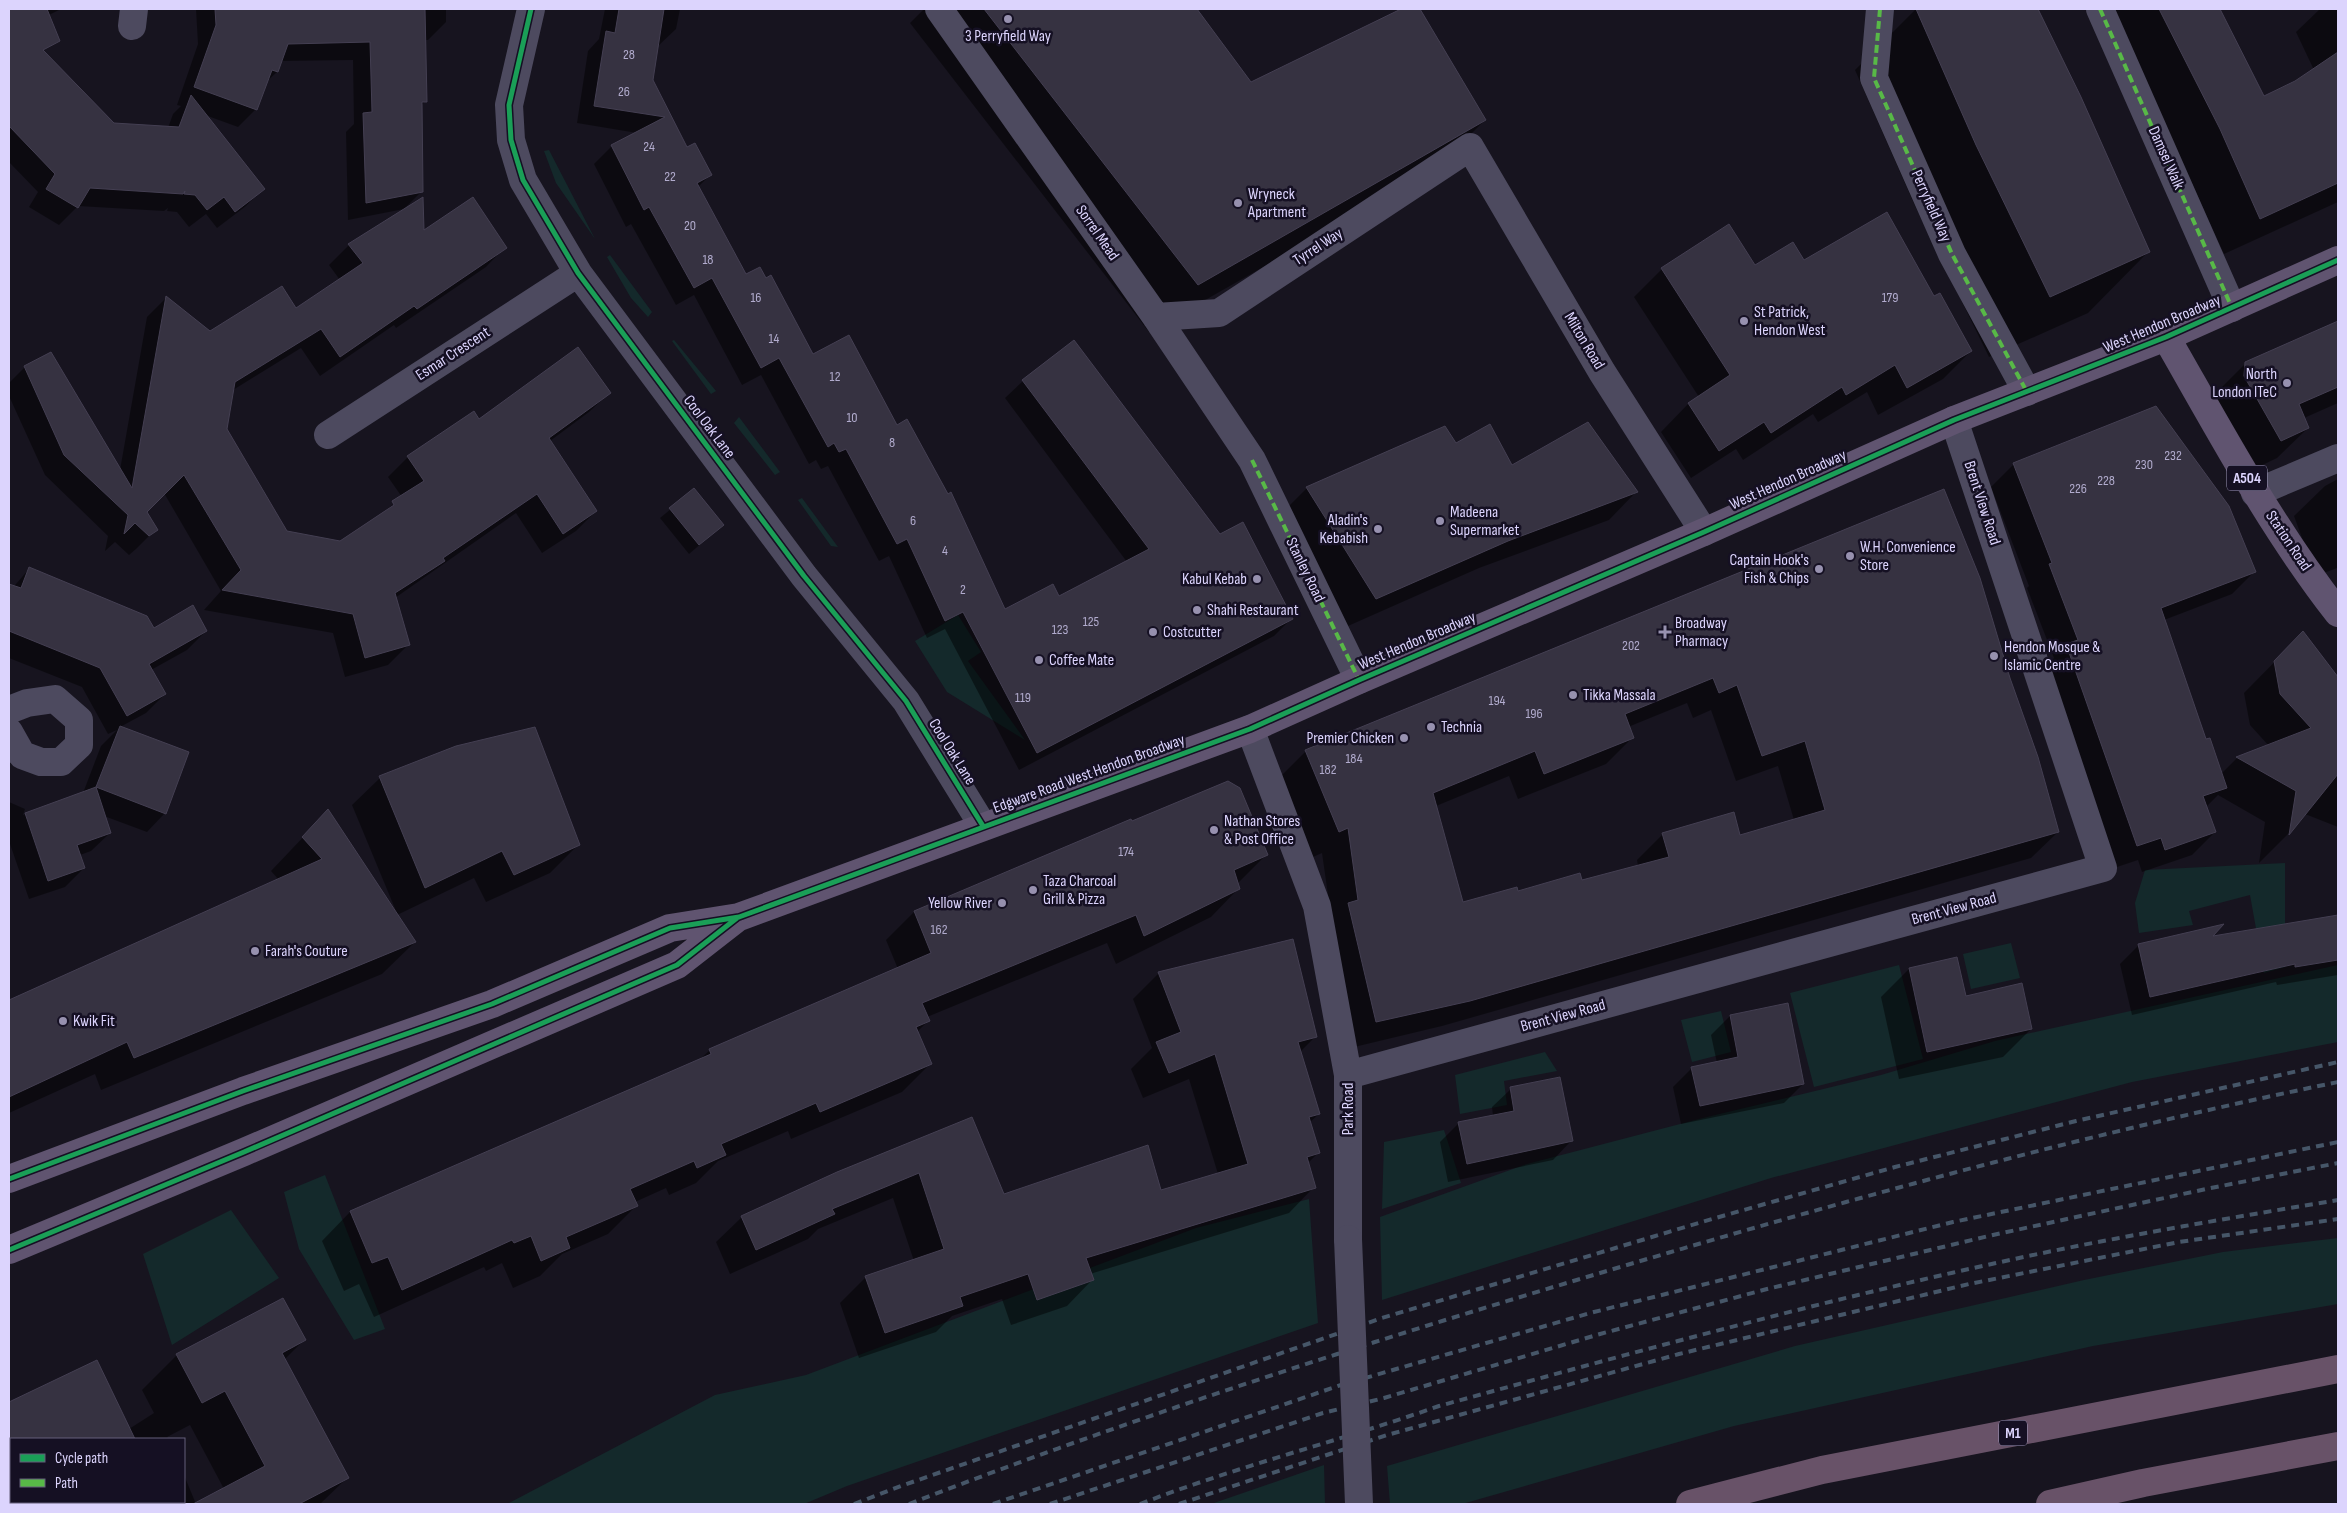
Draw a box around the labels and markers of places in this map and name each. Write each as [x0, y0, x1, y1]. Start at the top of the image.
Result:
marker: 3 Perryfield Way [1002, 13, 1014, 25]
place label: 3 Perryfield Way [965, 27, 1051, 46]
place label: Wryneck Apartment [1247, 185, 1306, 222]
marker: Wryneck Apartment [1232, 197, 1244, 209]
place label: St Patrick, Hendon West [1754, 303, 1825, 340]
marker: St Patrick, Hendon West [1738, 315, 1750, 327]
place label: North London ITeC [2212, 365, 2277, 402]
marker: North London ITeC [2281, 377, 2293, 389]
place label: Madeena Supermarket [1450, 503, 1519, 540]
place label: Aladin's Kebabish [1320, 511, 1368, 548]
marker: Madeena Supermarket [1434, 515, 1446, 527]
marker: Aladin's Kebabish [1372, 523, 1384, 535]
place label: W.H. Convenience Store [1860, 538, 1956, 575]
marker: W.H. Convenience Store [1844, 550, 1856, 562]
place label: Captain Hook's Fish & Chips [1730, 551, 1809, 588]
marker: Captain Hook's Fish & Chips [1813, 563, 1825, 575]
place label: Kabul Kebab [1182, 570, 1247, 589]
marker: Kabul Kebab [1251, 573, 1263, 585]
place label: Shahi Restaurant [1207, 601, 1299, 620]
marker: Shahi Restaurant [1191, 604, 1203, 616]
place label: Broadway Pharmacy [1675, 614, 1728, 651]
place label: Costcutter [1163, 623, 1222, 642]
marker: Costcutter [1147, 626, 1159, 638]
marker: Broadway Pharmacy [1659, 626, 1671, 638]
place label: Hendon Mosque & Islamic Centre [2004, 638, 2100, 675]
marker: Hendon Mosque & Islamic Centre [1988, 650, 2000, 662]
place label: Coffee Mate [1049, 651, 1114, 670]
marker: Coffee Mate [1033, 654, 1045, 666]
place label: Tikka Massala [1583, 686, 1656, 705]
marker: Tikka Massala [1567, 689, 1579, 701]
place label: Technia [1441, 718, 1482, 737]
marker: Technia [1425, 721, 1437, 733]
place label: Premier Chicken [1307, 729, 1394, 748]
marker: Premier Chicken [1398, 732, 1410, 744]
place label: Nathan Stores & Post Office [1224, 812, 1301, 849]
marker: Nathan Stores & Post Office [1208, 824, 1220, 836]
place label: Taza Charcoal Grill & Pizza [1043, 872, 1116, 909]
marker: Taza Charcoal Grill & Pizza [1027, 884, 1039, 896]
place label: Yellow River [928, 894, 992, 913]
marker: Yellow River [996, 897, 1008, 909]
place label: Farah's Couture [265, 942, 348, 961]
marker: Farah's Couture [249, 945, 261, 957]
place label: Kwik Fit [73, 1012, 115, 1031]
marker: Kwik Fit [57, 1015, 69, 1027]

